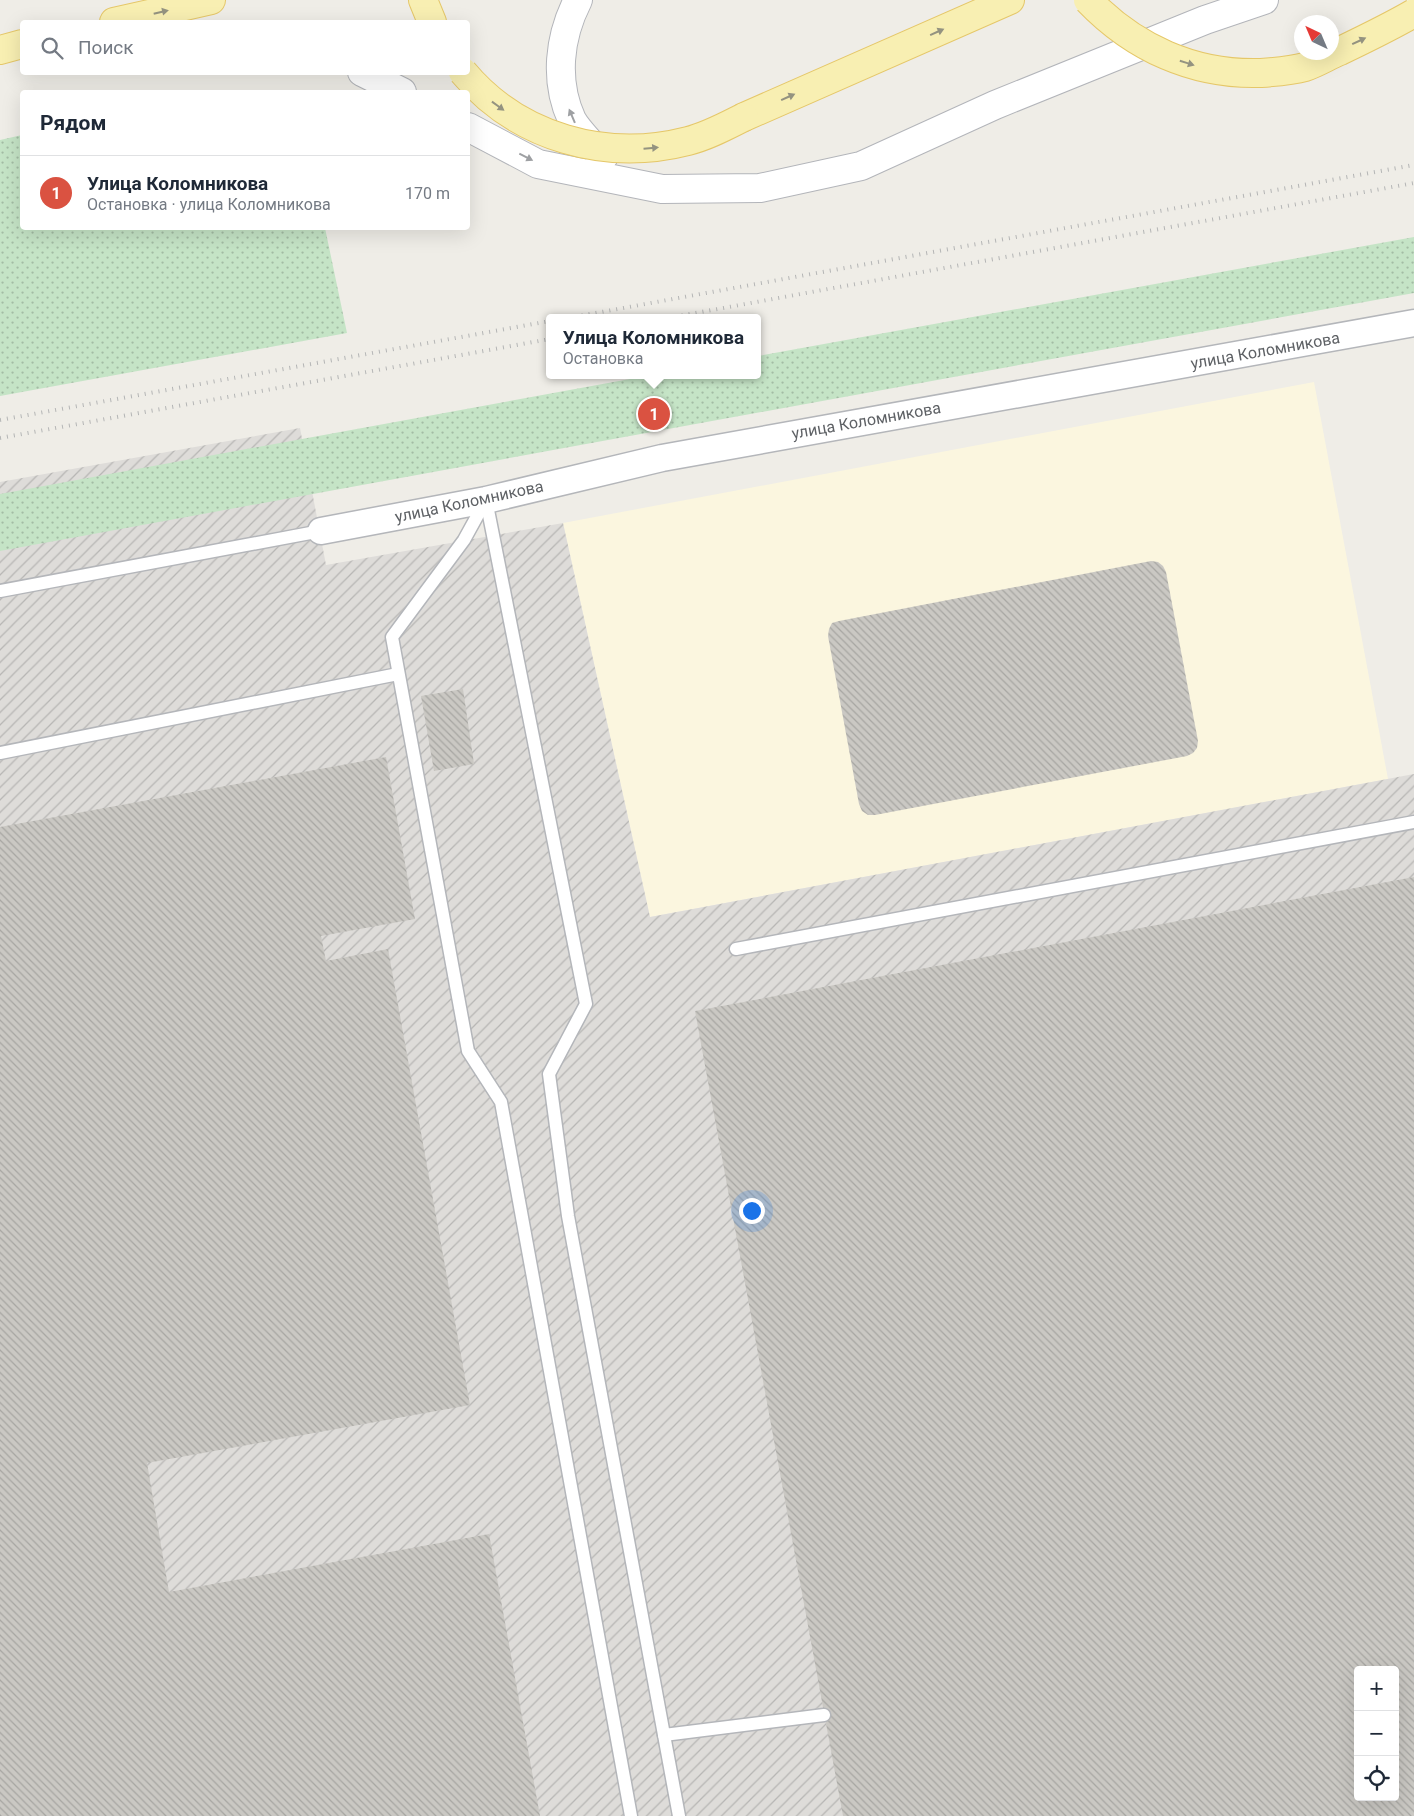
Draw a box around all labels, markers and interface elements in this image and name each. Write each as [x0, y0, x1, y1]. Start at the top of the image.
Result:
one-way arrow [154, 8, 169, 16]
north arrow [1294, 15, 1339, 60]
search box [20, 20, 470, 75]
one-way arrow [930, 27, 944, 35]
icon: search [38, 34, 66, 62]
text: Поиск [78, 36, 134, 59]
one-way arrow [1352, 37, 1366, 45]
one-way arrow [1179, 60, 1194, 68]
one-way arrow [781, 93, 795, 101]
one-way arrow [491, 101, 505, 111]
one-way arrow [568, 108, 576, 123]
text: Рядом [40, 111, 106, 135]
one-way arrow [643, 144, 659, 152]
one-way arrow [519, 153, 534, 161]
text: Улица Коломникова [87, 172, 268, 195]
text: 1 [51, 184, 61, 203]
text: 170 m [405, 184, 450, 203]
text: Остановка · улица Коломникова [87, 195, 331, 214]
popup [546, 314, 761, 379]
text: Улица Коломникова [563, 326, 744, 349]
street label: улица Коломникова [1189, 328, 1341, 373]
text: Остановка [563, 349, 643, 368]
pin: 1 [638, 395, 670, 433]
street label: улица Коломникова [790, 398, 942, 443]
street label: улица Коломникова [393, 476, 545, 526]
your location [739, 1198, 765, 1224]
map controls [1354, 1666, 1399, 1801]
button: + [1354, 1666, 1399, 1711]
button: − [1354, 1711, 1399, 1756]
button: locate [1354, 1756, 1399, 1801]

